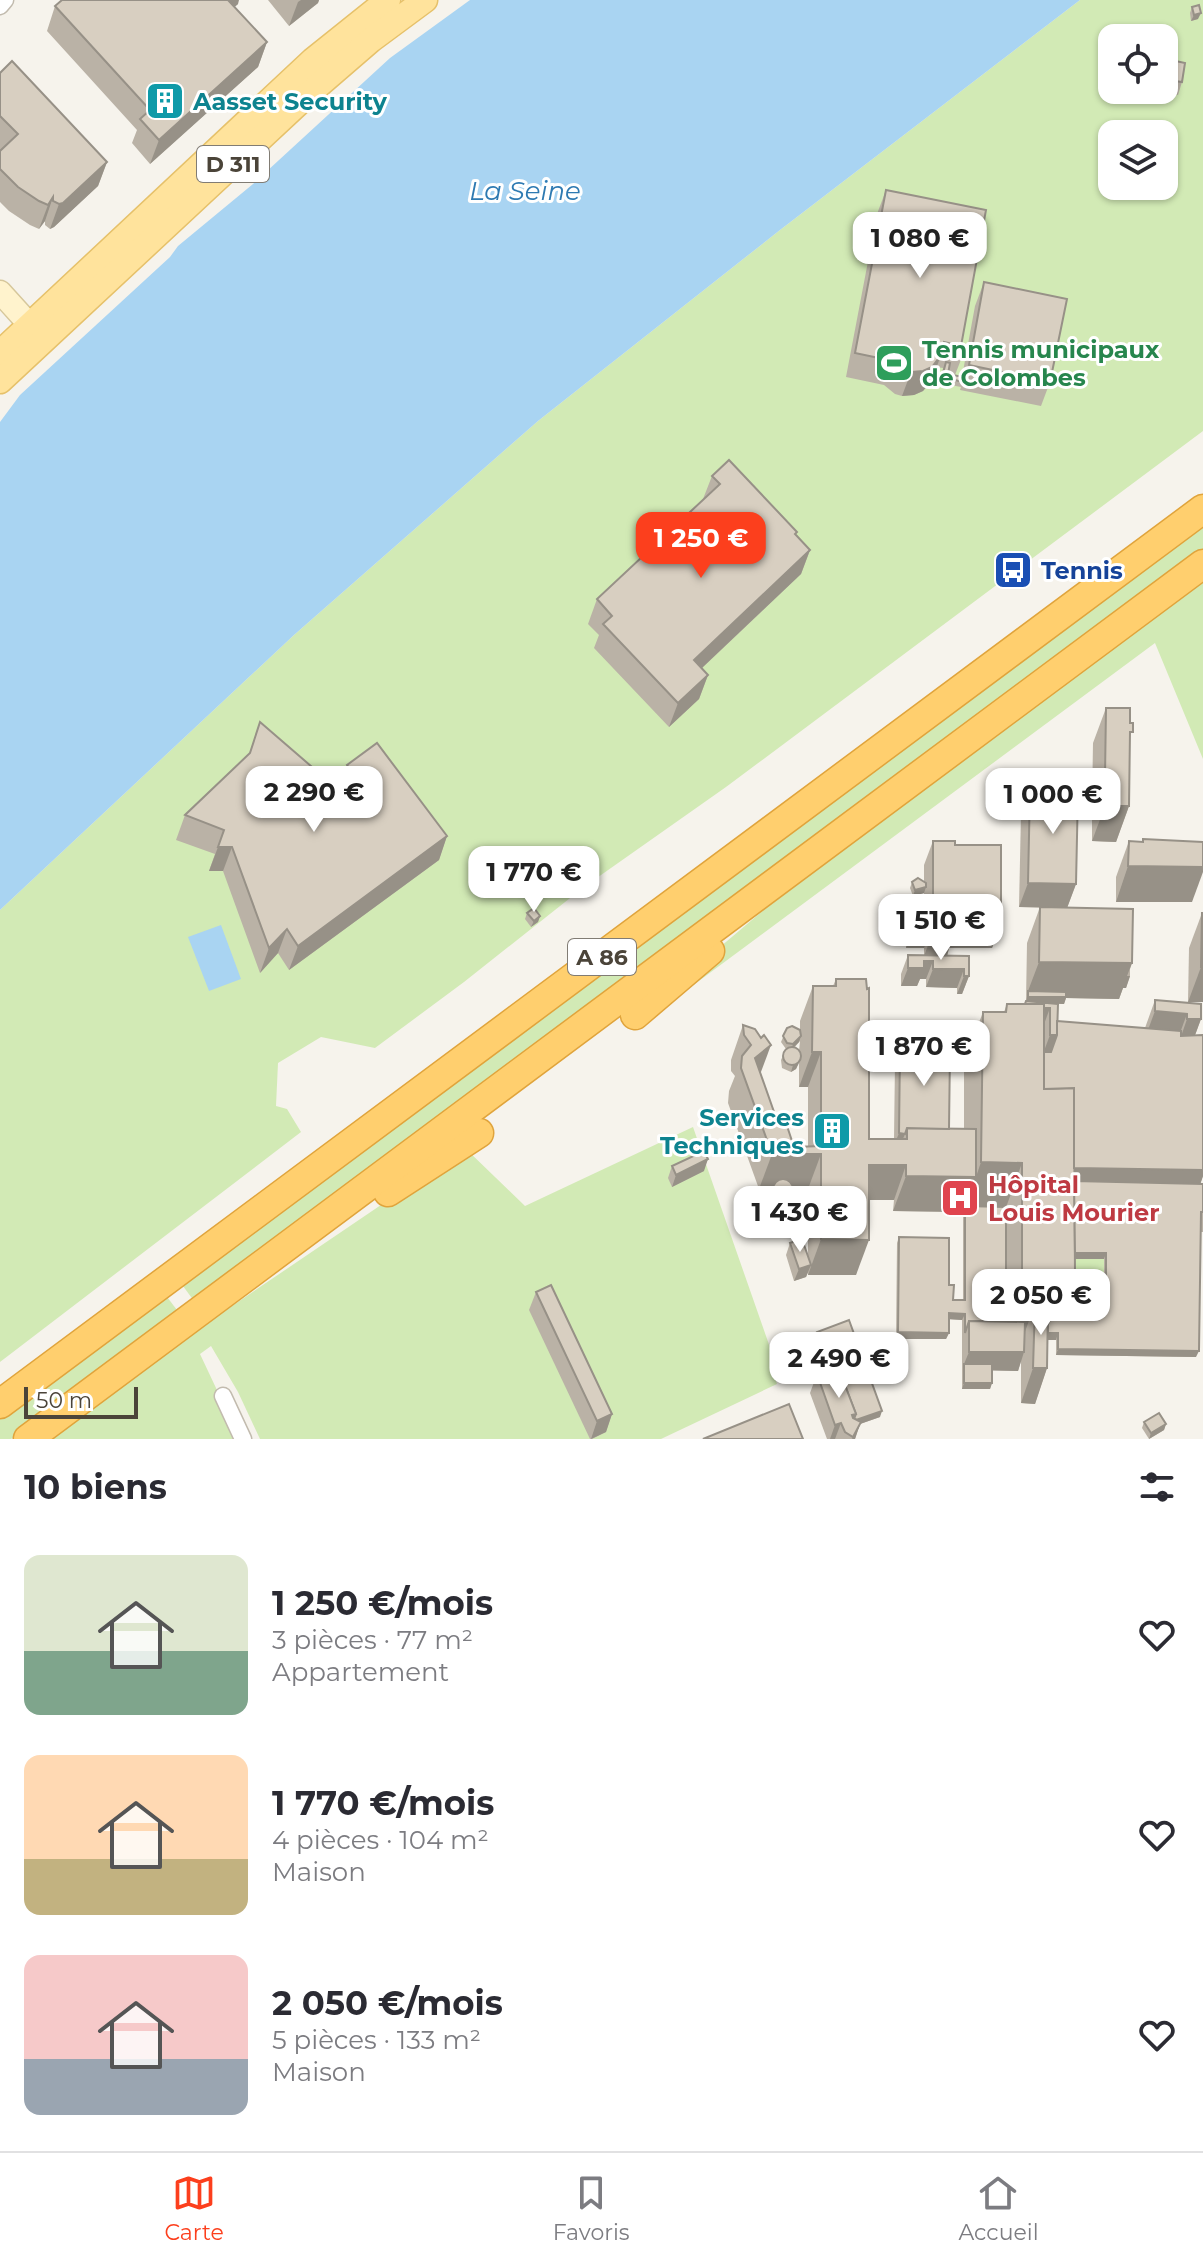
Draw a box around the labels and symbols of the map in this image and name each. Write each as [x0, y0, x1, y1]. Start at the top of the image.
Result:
building icon: Aasset Security [144, 80, 186, 122]
place label: Aasset Security [192, 87, 388, 116]
road number: D 311 [197, 146, 269, 182]
water label: La Seine [469, 175, 581, 207]
pin: 1 080 € [846, 212, 994, 280]
place label: Tennis municipaux de Colombes [922, 335, 1160, 392]
sports icon: Tennis municipaux de Colombes [873, 342, 915, 384]
pin: 1 250 € [627, 512, 775, 580]
bus stop icon: Tennis [992, 549, 1034, 591]
place label: Tennis [1041, 556, 1123, 585]
pin: 2 290 € [240, 766, 388, 834]
pin: 1 000 € [979, 768, 1127, 836]
pin: 1 770 € [460, 846, 608, 914]
pin: 1 510 € [867, 894, 1015, 962]
road number: A 86 [568, 939, 636, 975]
pin: 1 870 € [850, 1020, 998, 1088]
place label: Services Techniques [660, 1103, 804, 1160]
building icon: Services Techniques [811, 1110, 853, 1152]
place label: Hôpital Louis Mourier [988, 1170, 1159, 1227]
hospital icon: Hôpital Louis Mourier [939, 1177, 981, 1219]
pin: 1 430 € [726, 1186, 874, 1254]
pin: 2 050 € [967, 1269, 1115, 1337]
pin: 2 490 € [765, 1332, 913, 1400]
scale bar [24, 1383, 138, 1419]

